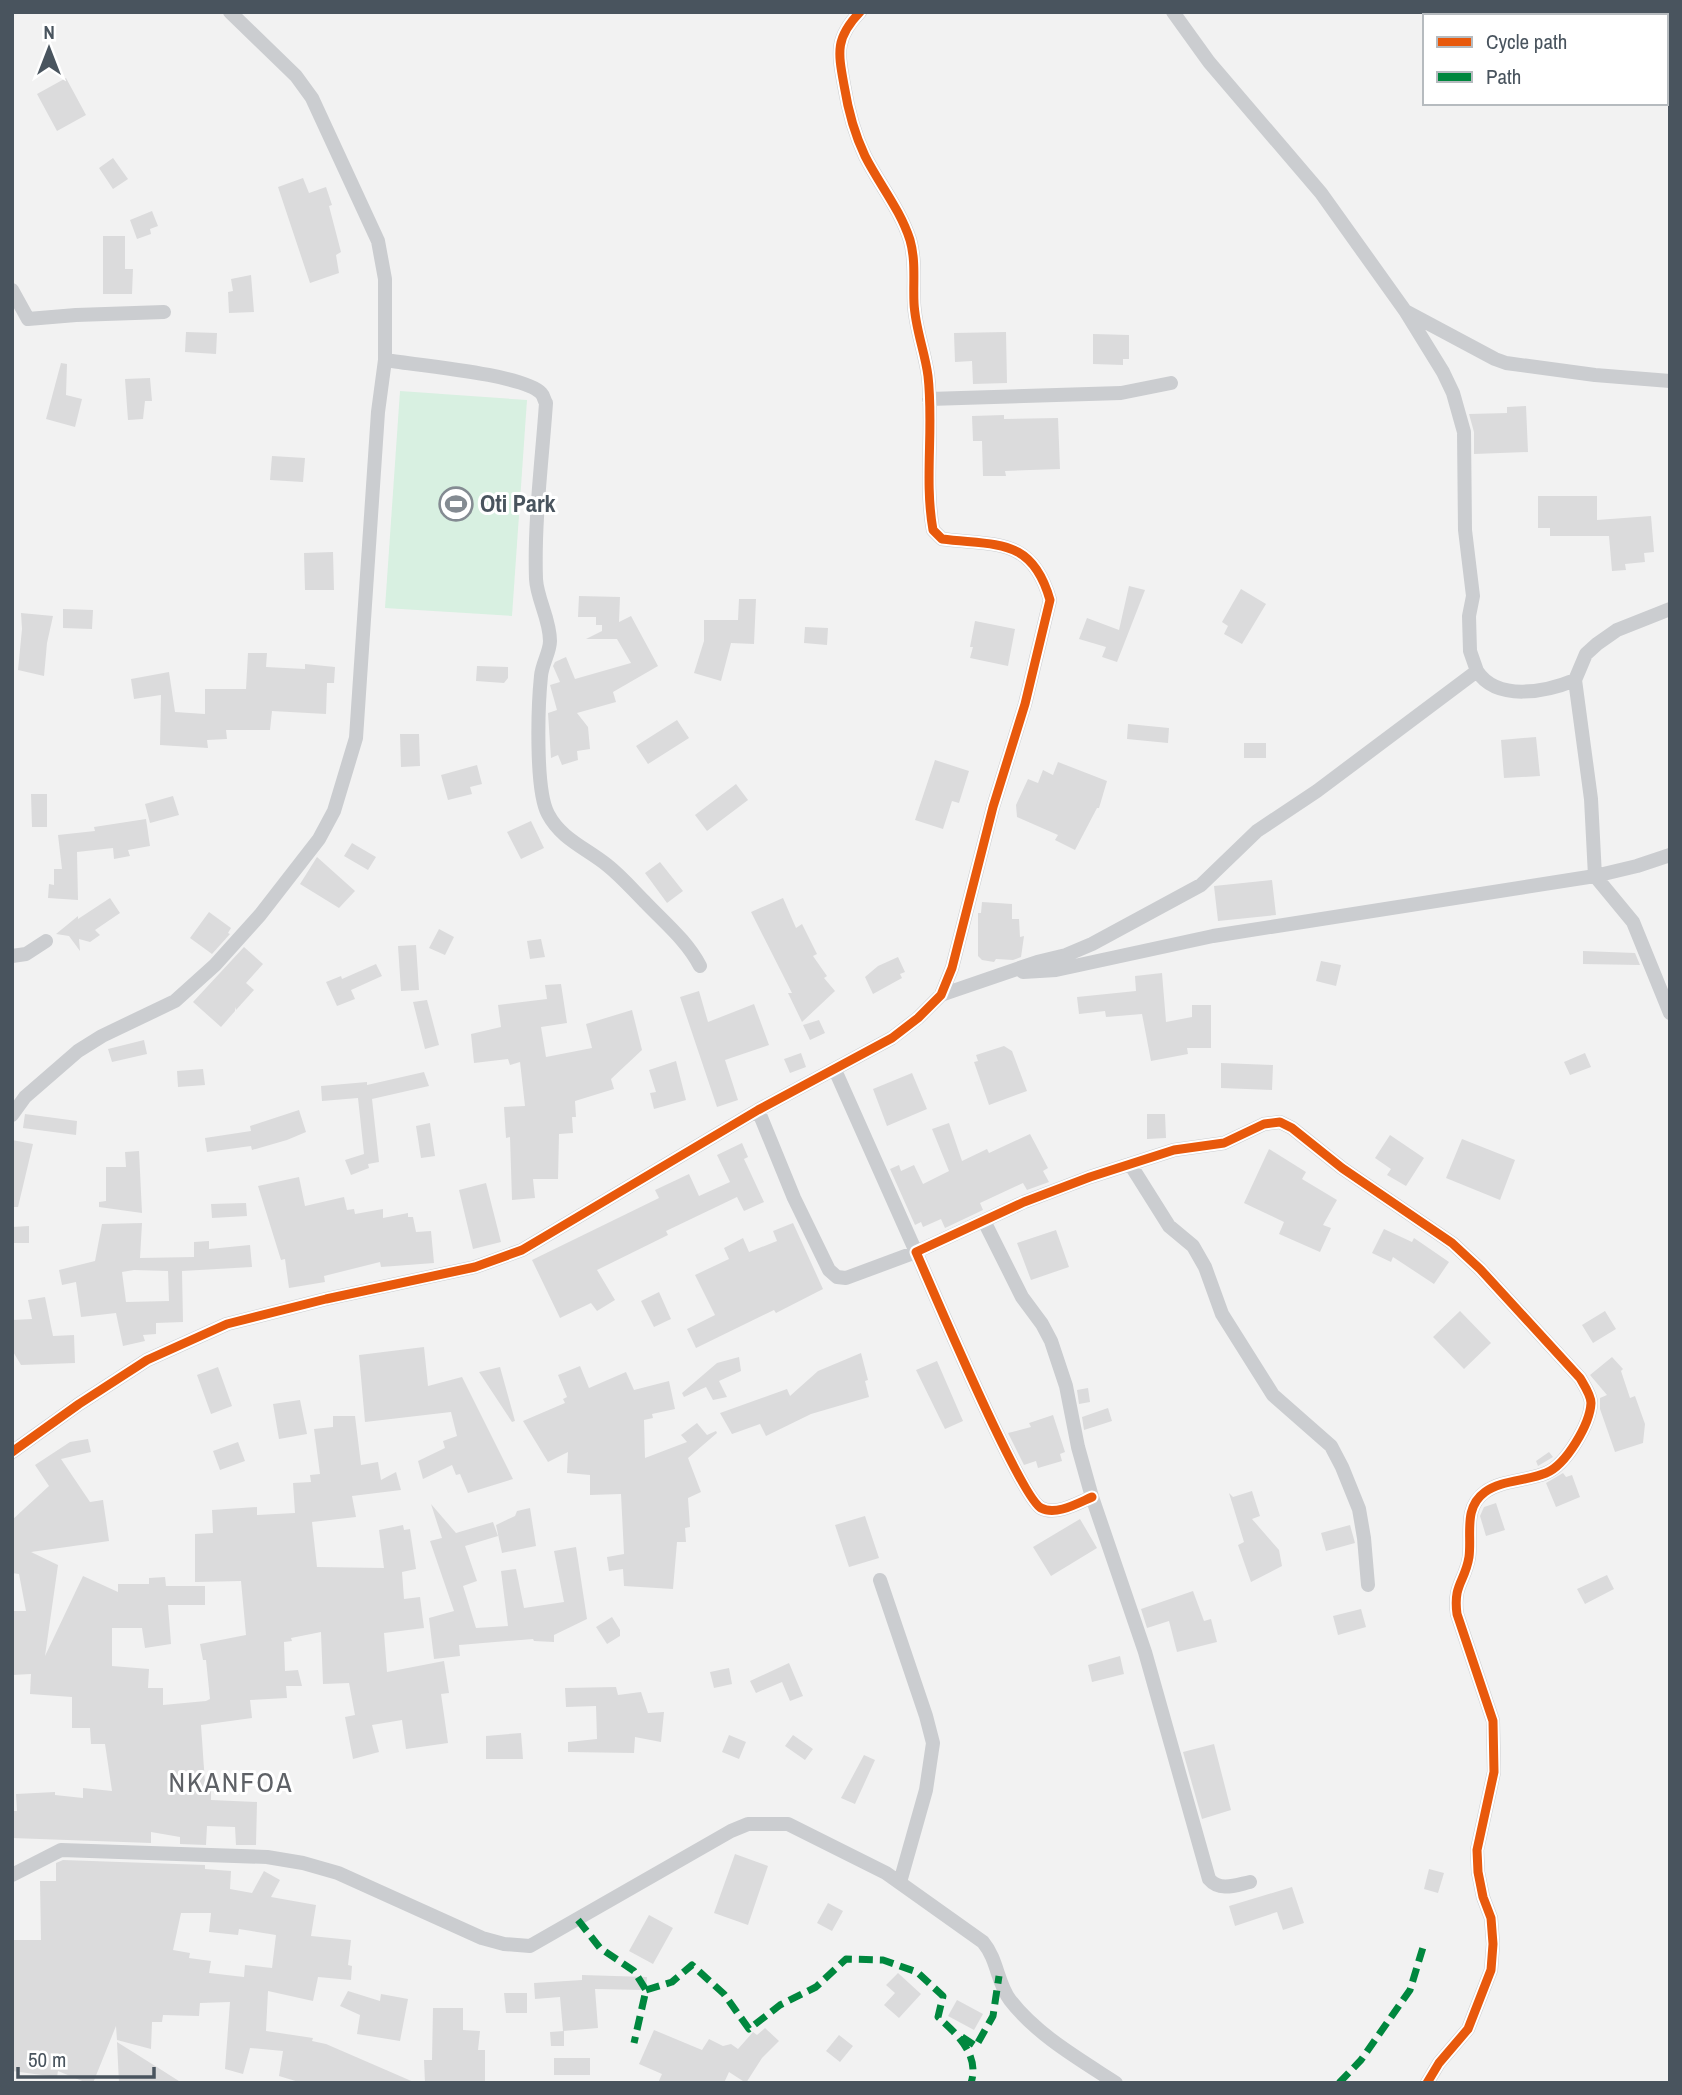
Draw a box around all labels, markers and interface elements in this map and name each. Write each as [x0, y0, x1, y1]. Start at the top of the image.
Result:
north arrow [14, 14, 84, 84]
legend [1423, 14, 1668, 105]
text: N [43, 19, 55, 45]
text: Cycle path [1486, 27, 1567, 56]
text: Path [1486, 62, 1521, 91]
sports icon: Oti Park [437, 485, 475, 523]
place label: Oti Park [480, 487, 556, 519]
district label: NKANFOA [169, 1763, 294, 1801]
scale bar [18, 2036, 154, 2080]
text: 50 m [28, 2045, 66, 2074]

